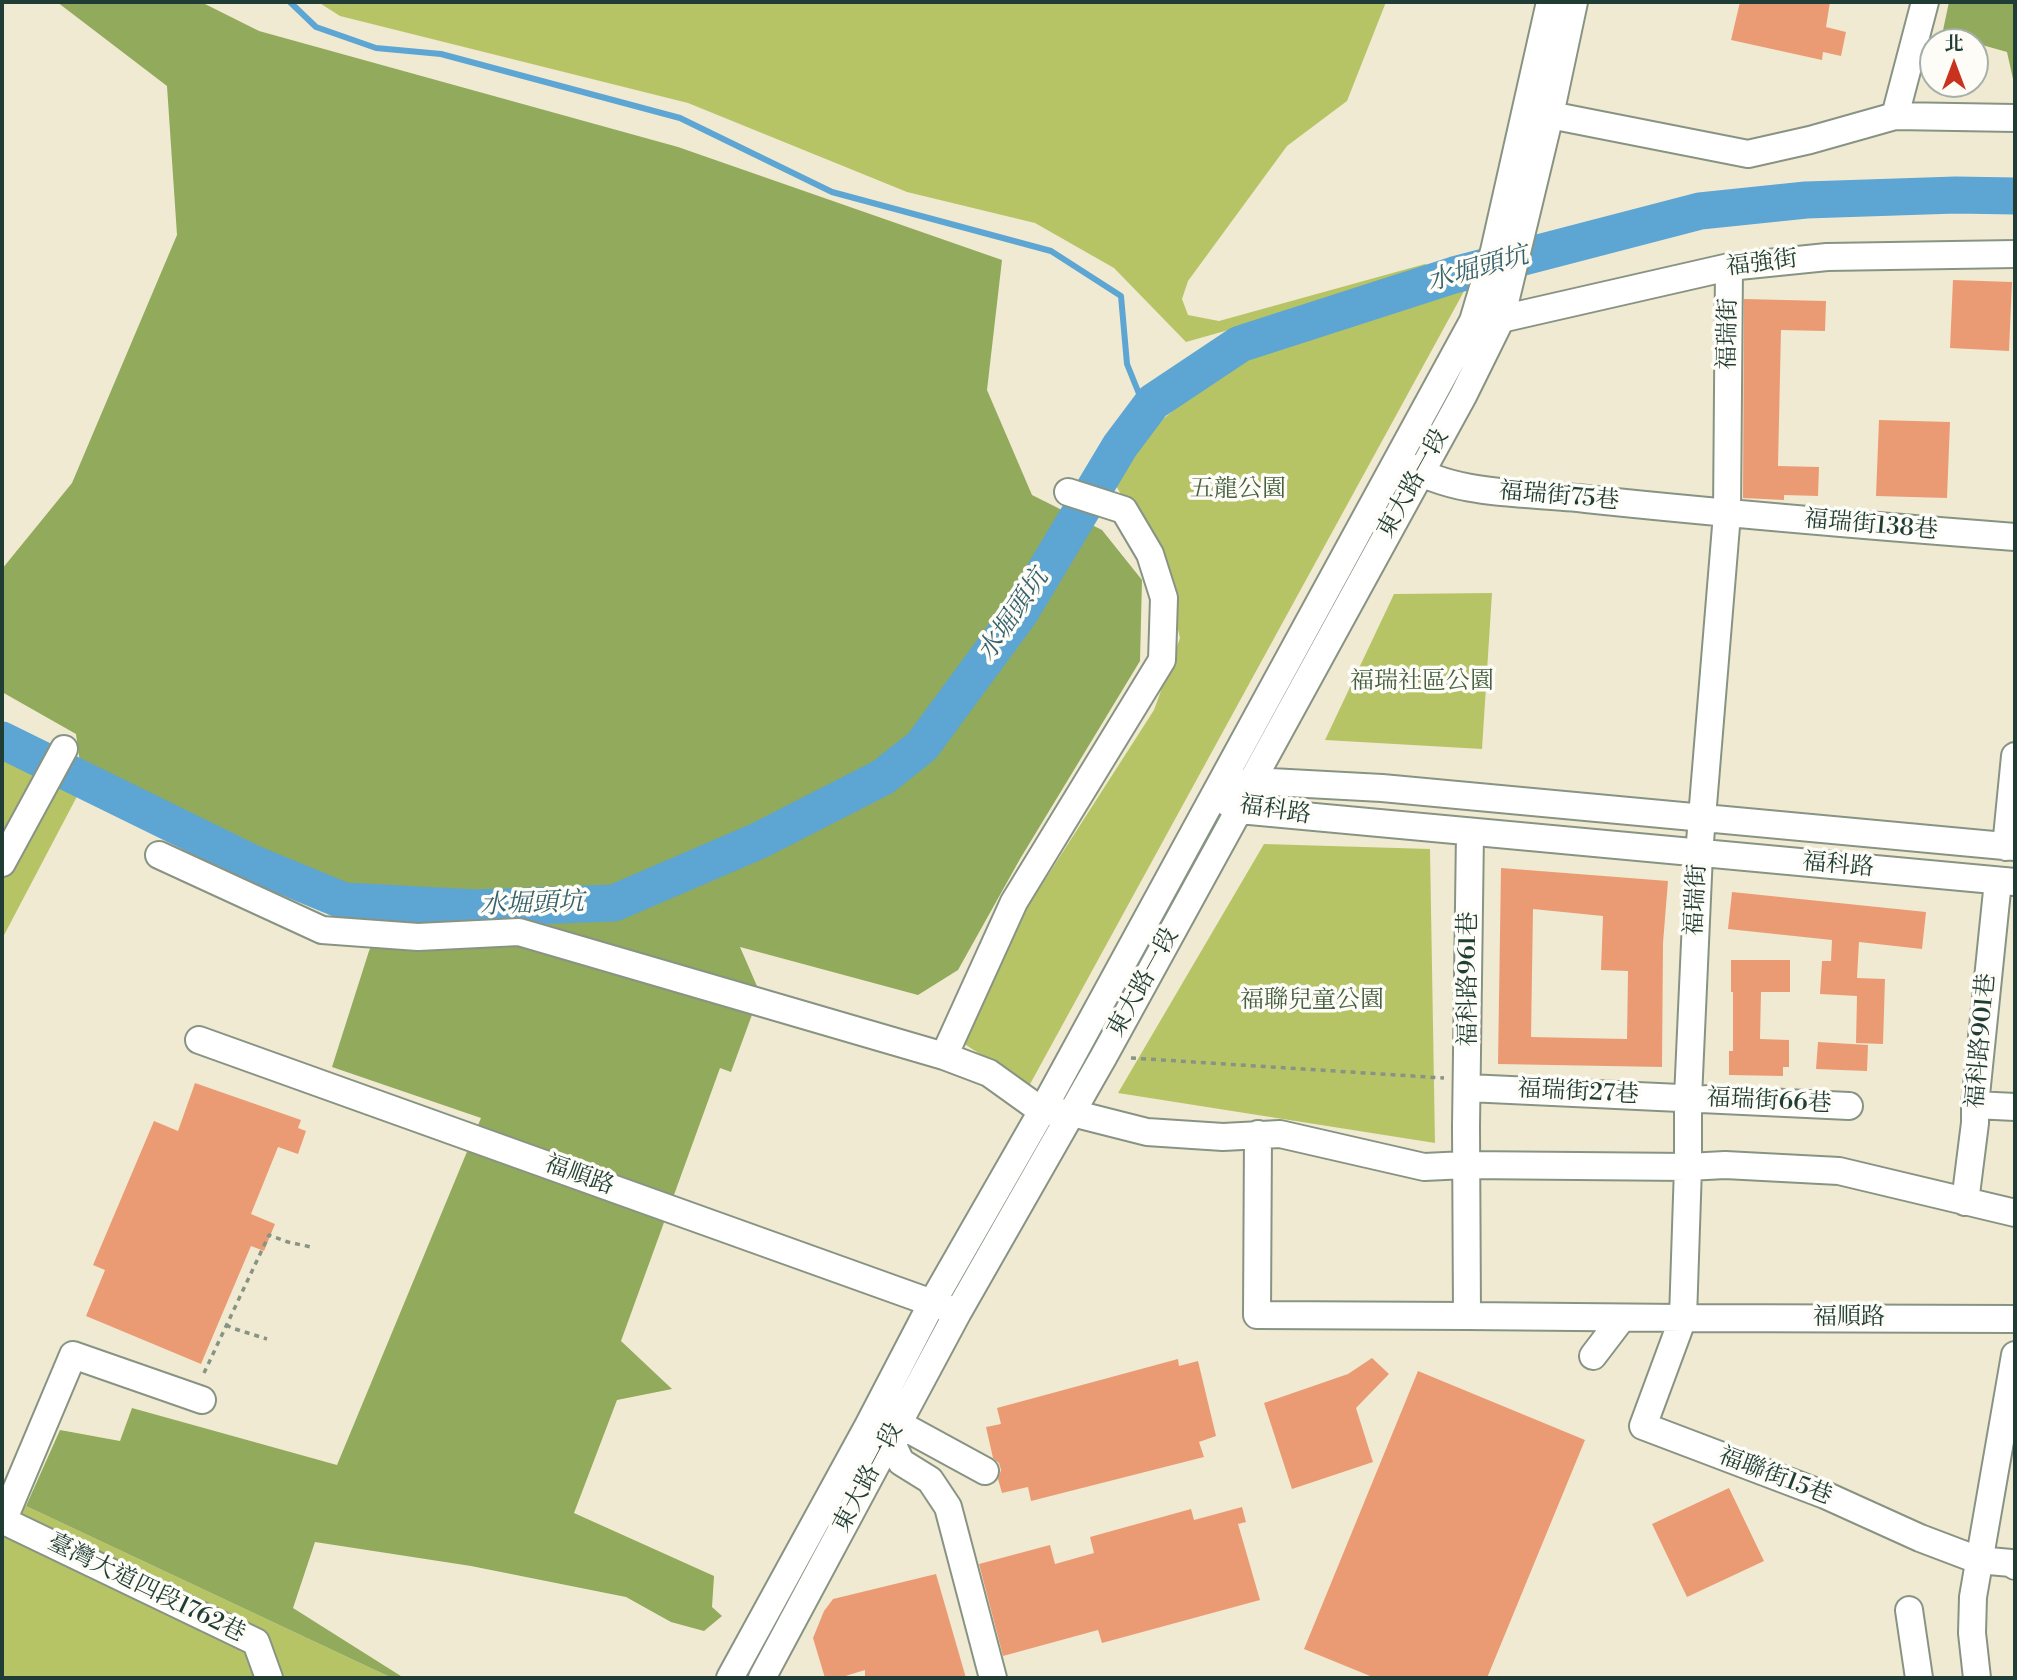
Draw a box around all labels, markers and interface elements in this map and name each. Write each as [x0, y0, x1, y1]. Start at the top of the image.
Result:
north arrow [1919, 28, 1989, 98]
text: 北 [1944, 32, 1964, 56]
water label: 水堀頭坑 [1424, 241, 1532, 299]
street label: 福強街 [1725, 245, 1799, 283]
street label: 福瑞街 [1714, 298, 1744, 370]
street label: 東大路一段 [1372, 425, 1456, 543]
park label: 五龍公園 [1190, 476, 1286, 504]
street label: 福瑞街75巷 [1498, 477, 1620, 517]
street label: 福瑞街138巷 [1803, 506, 1939, 546]
water label: 水堀頭坑 [972, 564, 1056, 668]
park label: 福瑞社區公園 [1350, 668, 1494, 696]
street label: 福科路 [1237, 791, 1313, 831]
street label: 福科路 [1801, 849, 1875, 883]
street label: 福瑞街 [1681, 863, 1713, 937]
water label: 水堀頭坑 [479, 888, 585, 922]
street label: 福科路961巷 [1455, 912, 1483, 1046]
street label: 東大路一段 [1102, 924, 1186, 1042]
street label: 福科路901巷 [1962, 972, 2002, 1110]
park label: 福聯兒童公園 [1240, 987, 1384, 1015]
street label: 福瑞街27巷 [1516, 1075, 1640, 1111]
street label: 福瑞街66巷 [1706, 1084, 1832, 1120]
street label: 福順路 [540, 1150, 618, 1202]
street label: 福順路 [1813, 1304, 1885, 1332]
street label: 東大路一段 [828, 1418, 910, 1538]
street label: 福聯街15巷 [1714, 1442, 1836, 1512]
street label: 臺灣大道四段1762巷 [42, 1529, 250, 1649]

